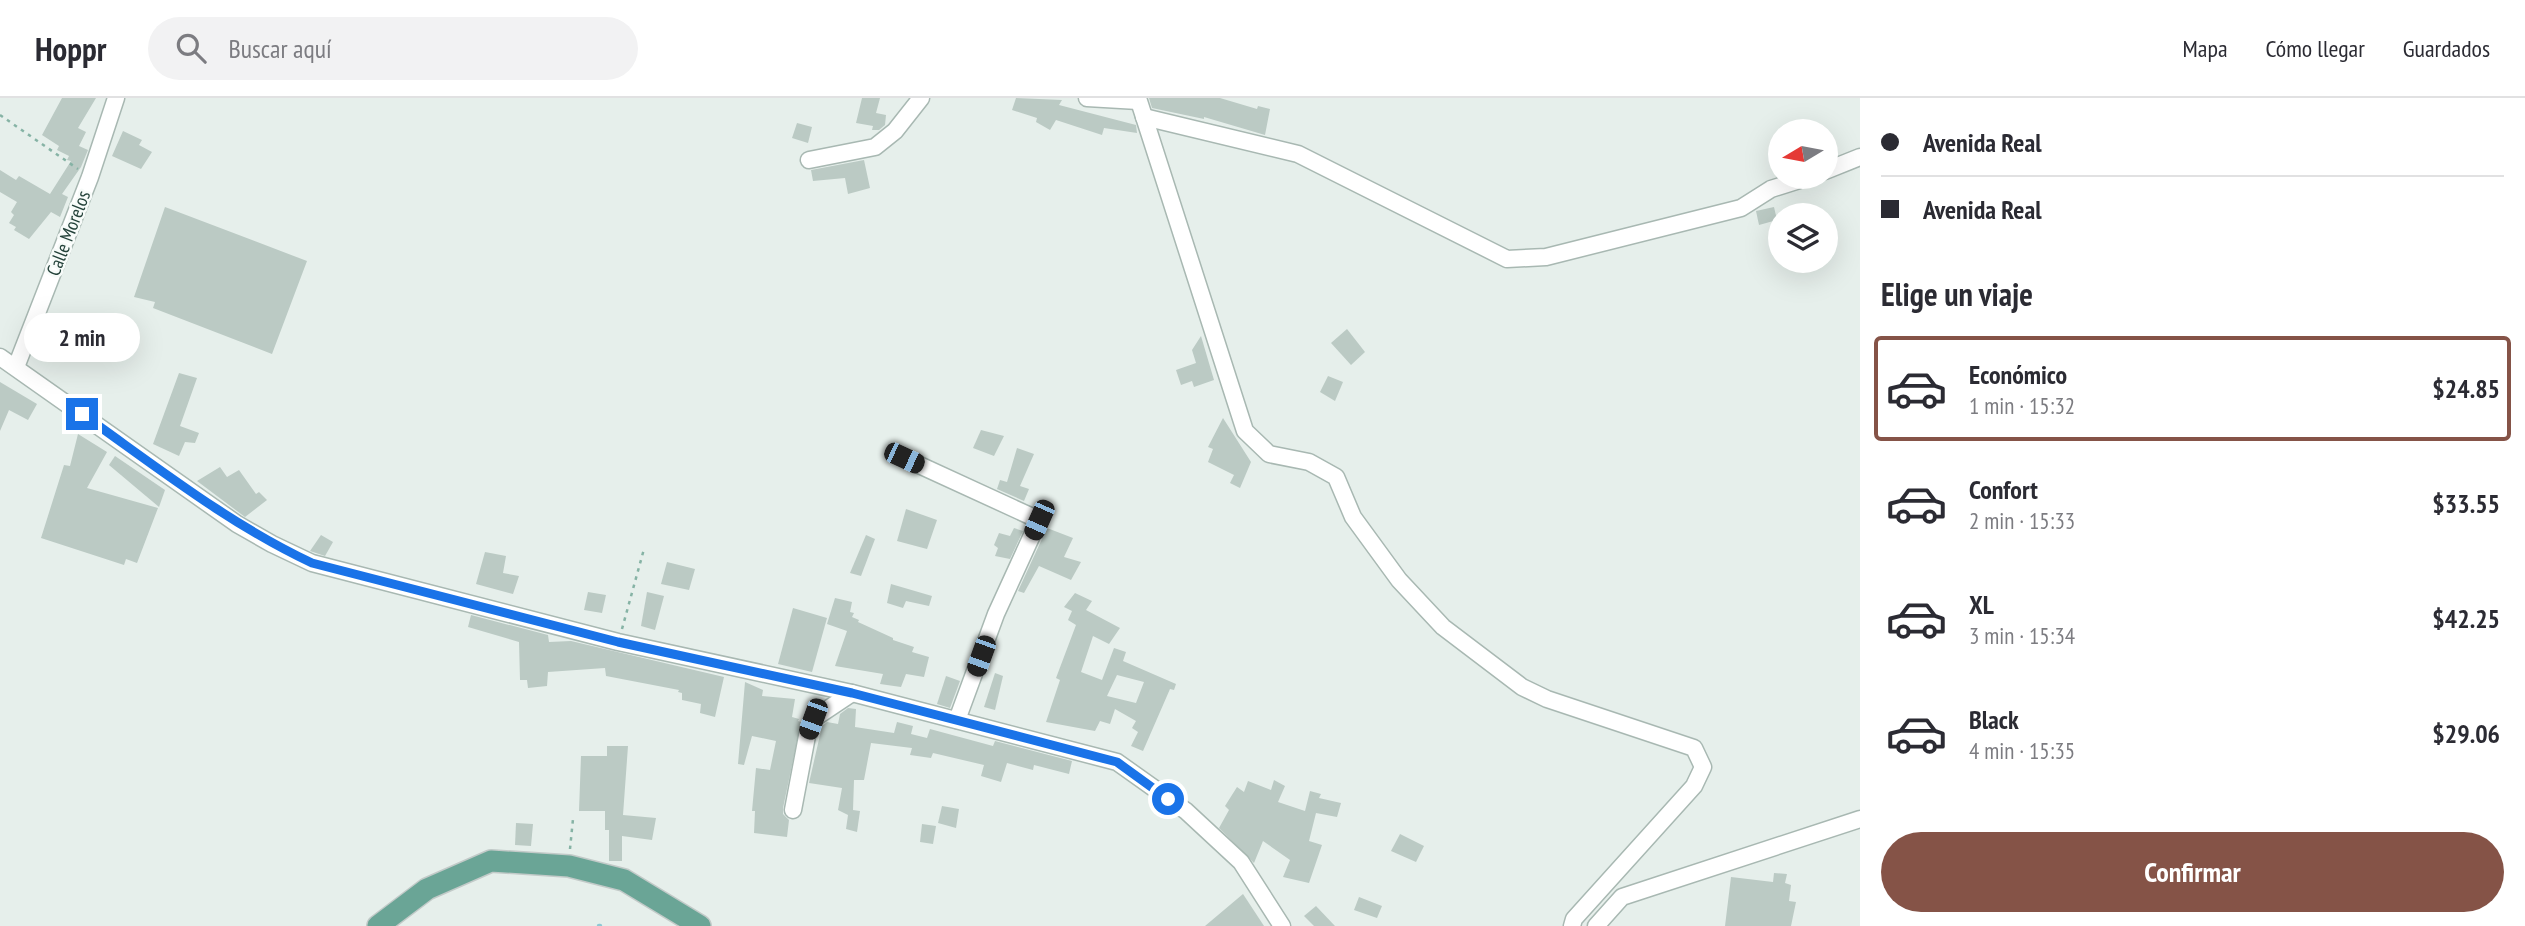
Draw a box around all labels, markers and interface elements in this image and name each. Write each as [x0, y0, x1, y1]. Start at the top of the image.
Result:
search box [148, 17, 638, 80]
text: Hoppr [35, 27, 106, 70]
icon: search [172, 29, 210, 67]
text: Buscar aquí [228, 32, 332, 65]
text: Mapa [2183, 33, 2228, 64]
text: Cómo llegar [2266, 33, 2365, 64]
text: Guardados [2403, 33, 2490, 64]
north arrow [1768, 119, 1838, 189]
map controls [1768, 119, 1838, 273]
text: Avenida Real [1923, 126, 2042, 159]
street label: Calle Morelos [41, 187, 95, 279]
text: Avenida Real [1923, 193, 2042, 226]
button: layers [1768, 203, 1838, 273]
text: Elige un viaje [1881, 273, 2033, 315]
callout: 2 min [24, 313, 140, 362]
text: 2 min [59, 323, 105, 352]
icon: car [1885, 357, 1948, 420]
text: Económico [1969, 358, 2067, 391]
text: $24.85 [2432, 372, 2500, 405]
text: 1 min · 15:32 [1969, 391, 2075, 420]
route end [66, 398, 98, 430]
car [881, 440, 928, 476]
icon: car [1885, 472, 1948, 535]
text: Confort [1969, 473, 2038, 506]
text: $33.55 [2432, 487, 2500, 520]
car [1021, 497, 1058, 543]
text: 2 min · 15:33 [1969, 506, 2075, 535]
icon: car [1885, 587, 1948, 650]
text: XL [1969, 588, 1994, 621]
text: $42.25 [2432, 602, 2500, 635]
text: 3 min · 15:34 [1969, 621, 2075, 650]
car [964, 633, 999, 679]
car [796, 696, 831, 742]
icon: car [1885, 702, 1948, 765]
text: Black [1969, 703, 2019, 736]
text: $29.06 [2432, 717, 2500, 750]
text: 4 min · 15:35 [1969, 736, 2075, 765]
route start [1152, 783, 1184, 815]
button: Confirmar [1881, 832, 2504, 912]

